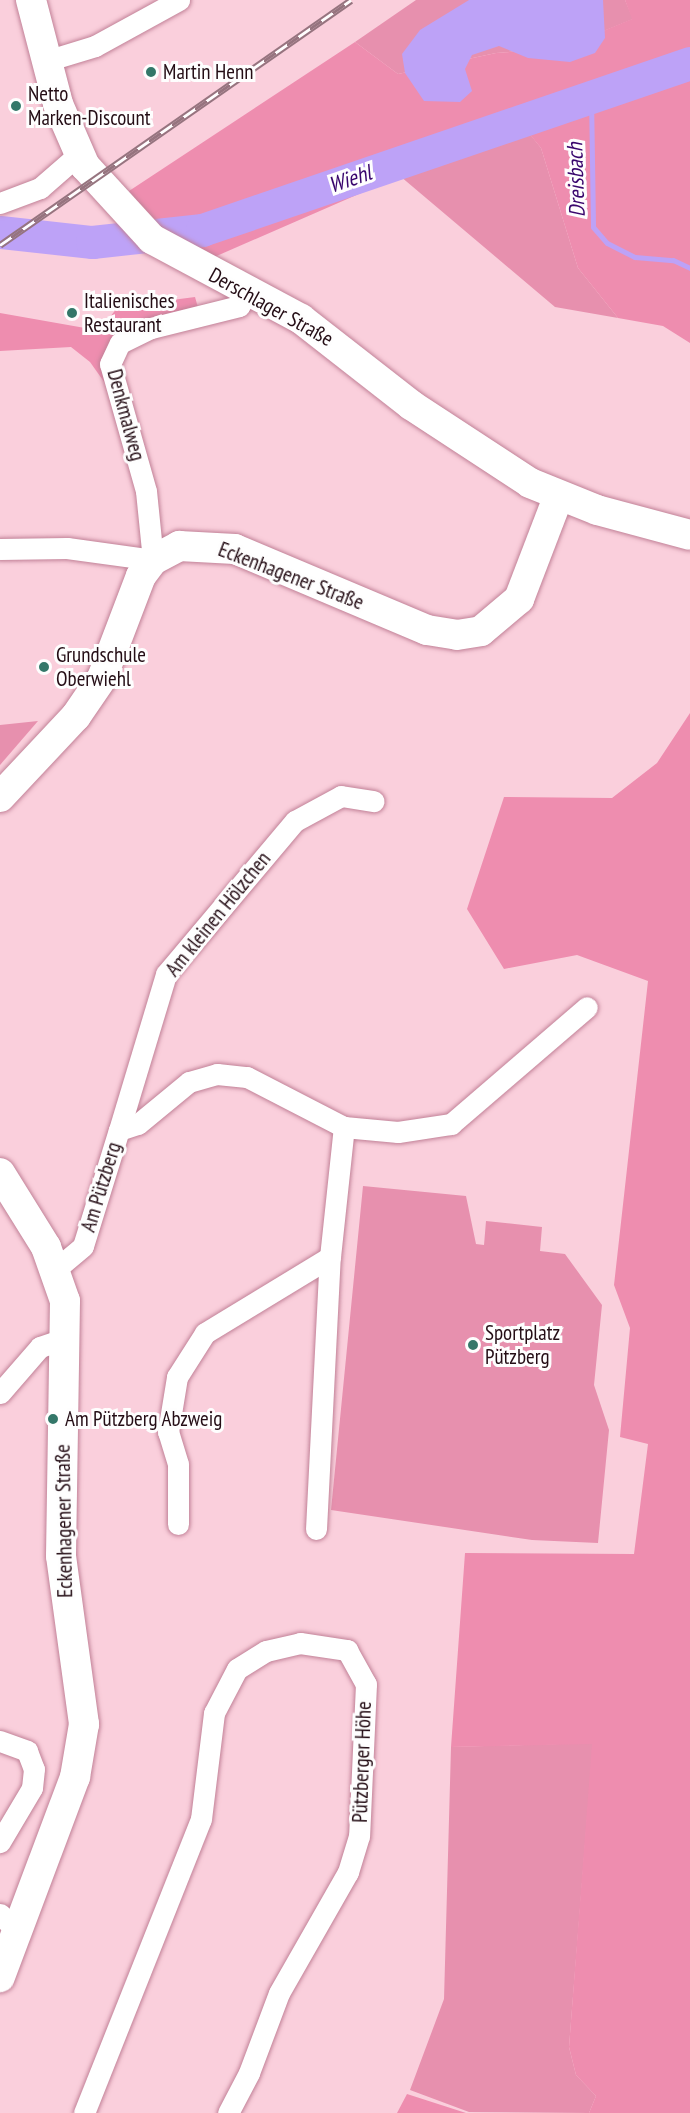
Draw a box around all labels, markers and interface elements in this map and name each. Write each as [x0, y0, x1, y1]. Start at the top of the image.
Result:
place label: Martin Henn [163, 59, 253, 85]
marker: Martin Henn [144, 65, 158, 79]
place label: Netto Marken-Discount [28, 81, 150, 131]
marker: Netto Marken-Discount [9, 99, 23, 113]
water label: Dreisbach [562, 142, 590, 218]
water label: Wiehl [325, 159, 375, 199]
street label: Derschlager Straße [204, 262, 338, 352]
place label: Italienisches Restaurant [84, 288, 175, 338]
marker: Italienisches Restaurant [65, 306, 79, 320]
street label: Denkmalweg [102, 366, 150, 464]
street label: Eckenhagener Straße [215, 537, 367, 615]
place label: Grundschule Oberwiehl [56, 642, 146, 692]
marker: Grundschule Oberwiehl [37, 660, 51, 674]
street label: Am kleinen Hölzchen [160, 847, 276, 981]
street label: Am Pützberg [75, 1139, 127, 1235]
place label: Sportplatz Pützberg [485, 1320, 560, 1370]
marker: Sportplatz Pützberg [466, 1338, 480, 1352]
place label: Am Pützberg Abzweig [65, 1406, 223, 1432]
marker: Am Pützberg Abzweig [46, 1412, 60, 1426]
street label: Eckenhagener Straße [50, 1444, 78, 1598]
street label: Pützberger Höhe [347, 1701, 377, 1823]

